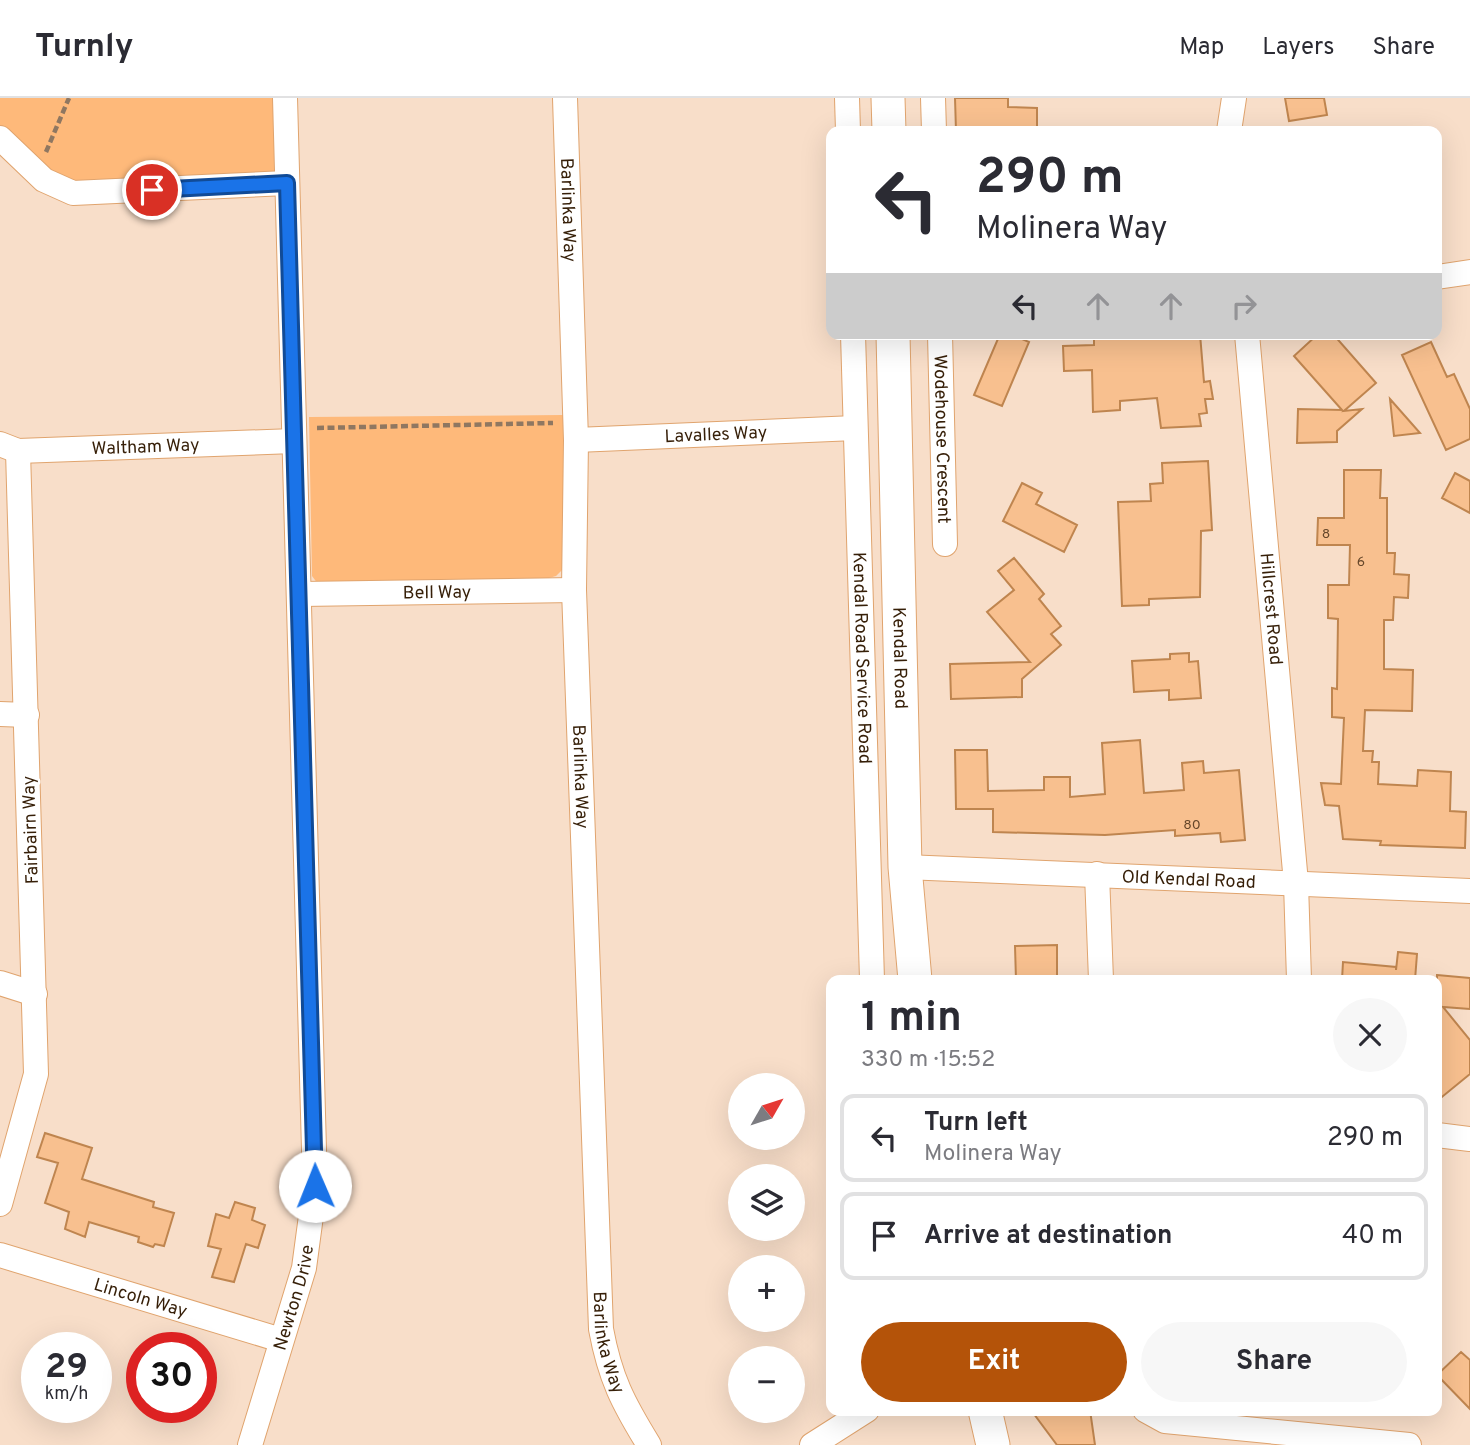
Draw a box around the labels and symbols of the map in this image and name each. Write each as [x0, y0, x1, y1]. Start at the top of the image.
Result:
street label: Barlinka Way [554, 158, 580, 262]
pin [122, 160, 182, 220]
street label: Wodehouse Crescent [927, 354, 955, 524]
street label: Lavalles Way [664, 422, 768, 449]
street label: Waltham Way [91, 434, 200, 461]
house number: 8 [1322, 526, 1330, 543]
street label: Kendal Road Service Road [846, 551, 876, 764]
street label: Hillcrest Road [1254, 552, 1287, 666]
house number: 6 [1357, 554, 1365, 571]
street label: Bell Way [403, 582, 471, 606]
street label: Kendal Road [886, 607, 911, 709]
street label: Barlinka Way [566, 724, 593, 829]
street label: Fairbairn Way [18, 775, 45, 885]
house number: 80 [1183, 817, 1201, 834]
street label: Old Kendal Road [1121, 866, 1256, 895]
north arrow [728, 1073, 805, 1150]
position arrow [278, 1149, 352, 1223]
street label: Newton Drive [269, 1243, 320, 1354]
street label: Lincoln Way [91, 1274, 190, 1324]
street label: Barlinka Way [587, 1291, 629, 1398]
speed limit sign: 30 [126, 1332, 217, 1423]

